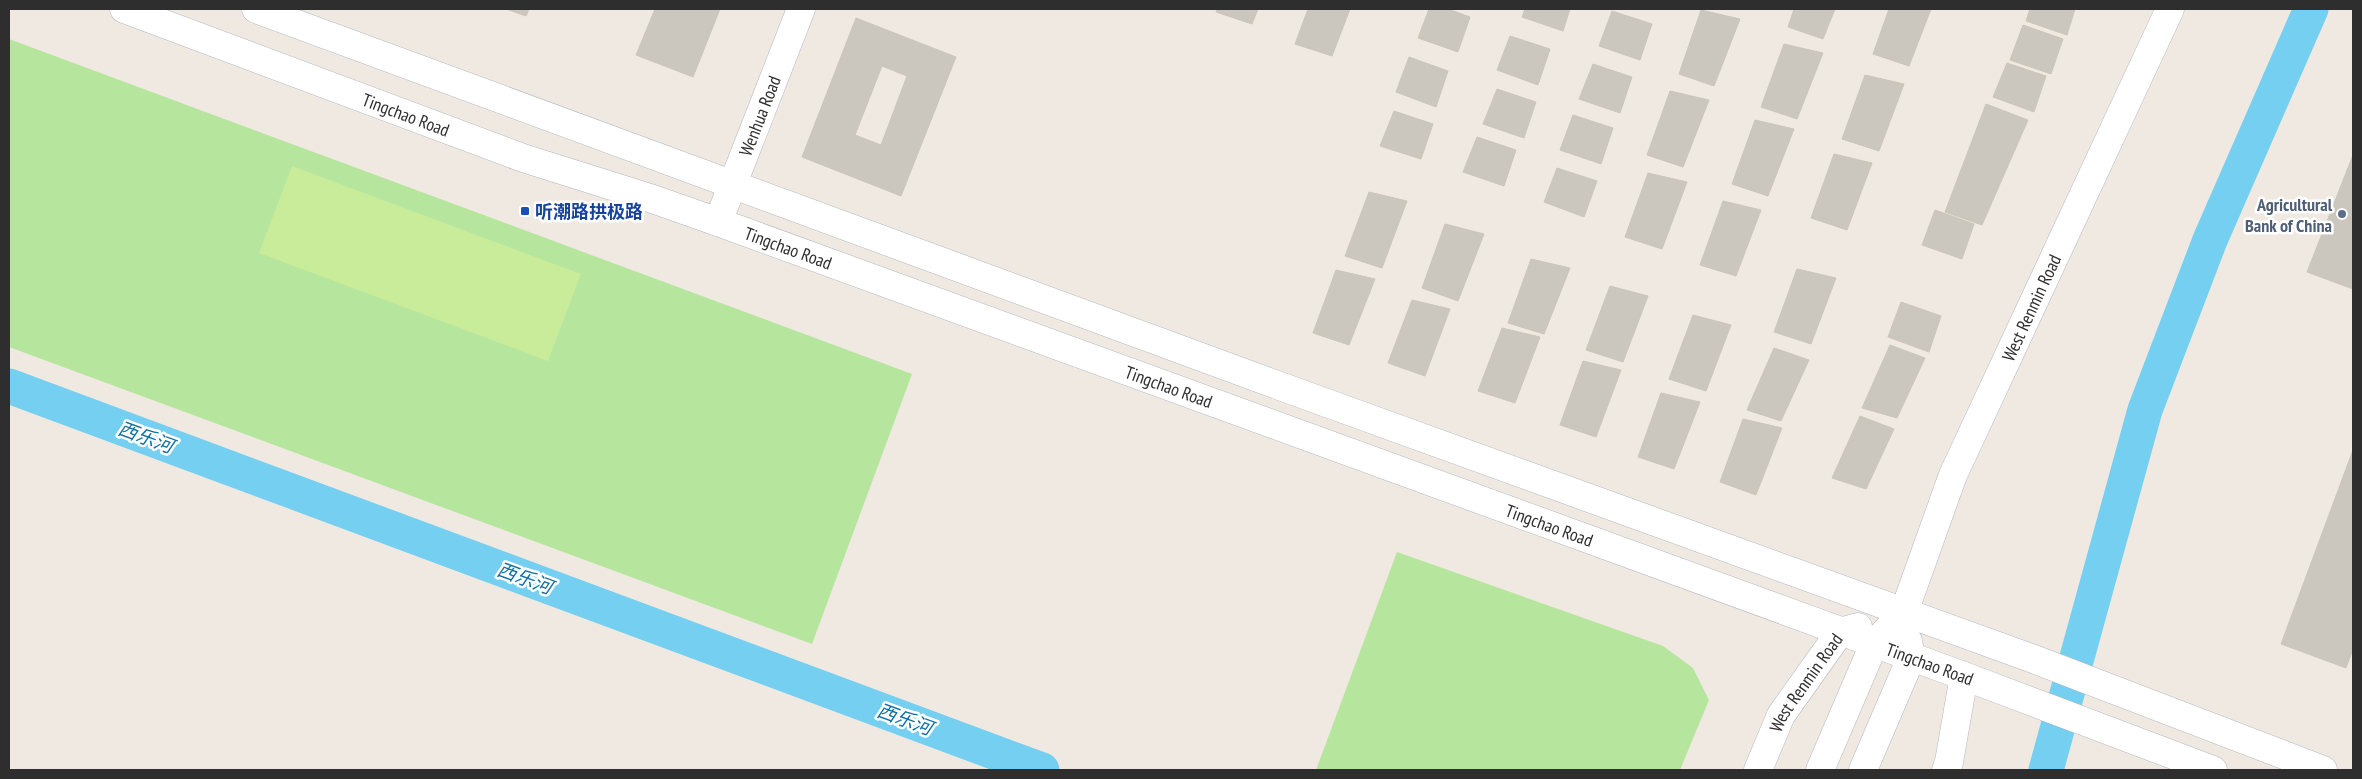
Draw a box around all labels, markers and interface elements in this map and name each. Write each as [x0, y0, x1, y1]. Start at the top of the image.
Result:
street label: Wenhua Road [733, 72, 785, 159]
street label: Tingchao Road [359, 88, 453, 141]
place label: Agricultural Bank of China [2245, 193, 2333, 237]
place label: 听潮路拱极路 [535, 200, 643, 223]
marker: 听潮路拱极路 [519, 205, 531, 217]
marker: Agricultural Bank of China [2336, 208, 2348, 220]
street label: Tingchao Road [741, 221, 835, 274]
street label: West Renmin Road [1996, 251, 2066, 365]
street label: Tingchao Road [1122, 360, 1216, 413]
water label: 西乐河 [115, 416, 181, 459]
street label: Tingchao Road [1502, 498, 1596, 551]
water label: 西乐河 [494, 557, 560, 600]
street label: West Renmin Road [1764, 628, 1847, 735]
street label: Tingchao Road [1883, 637, 1977, 690]
water label: 西乐河 [874, 698, 940, 741]

